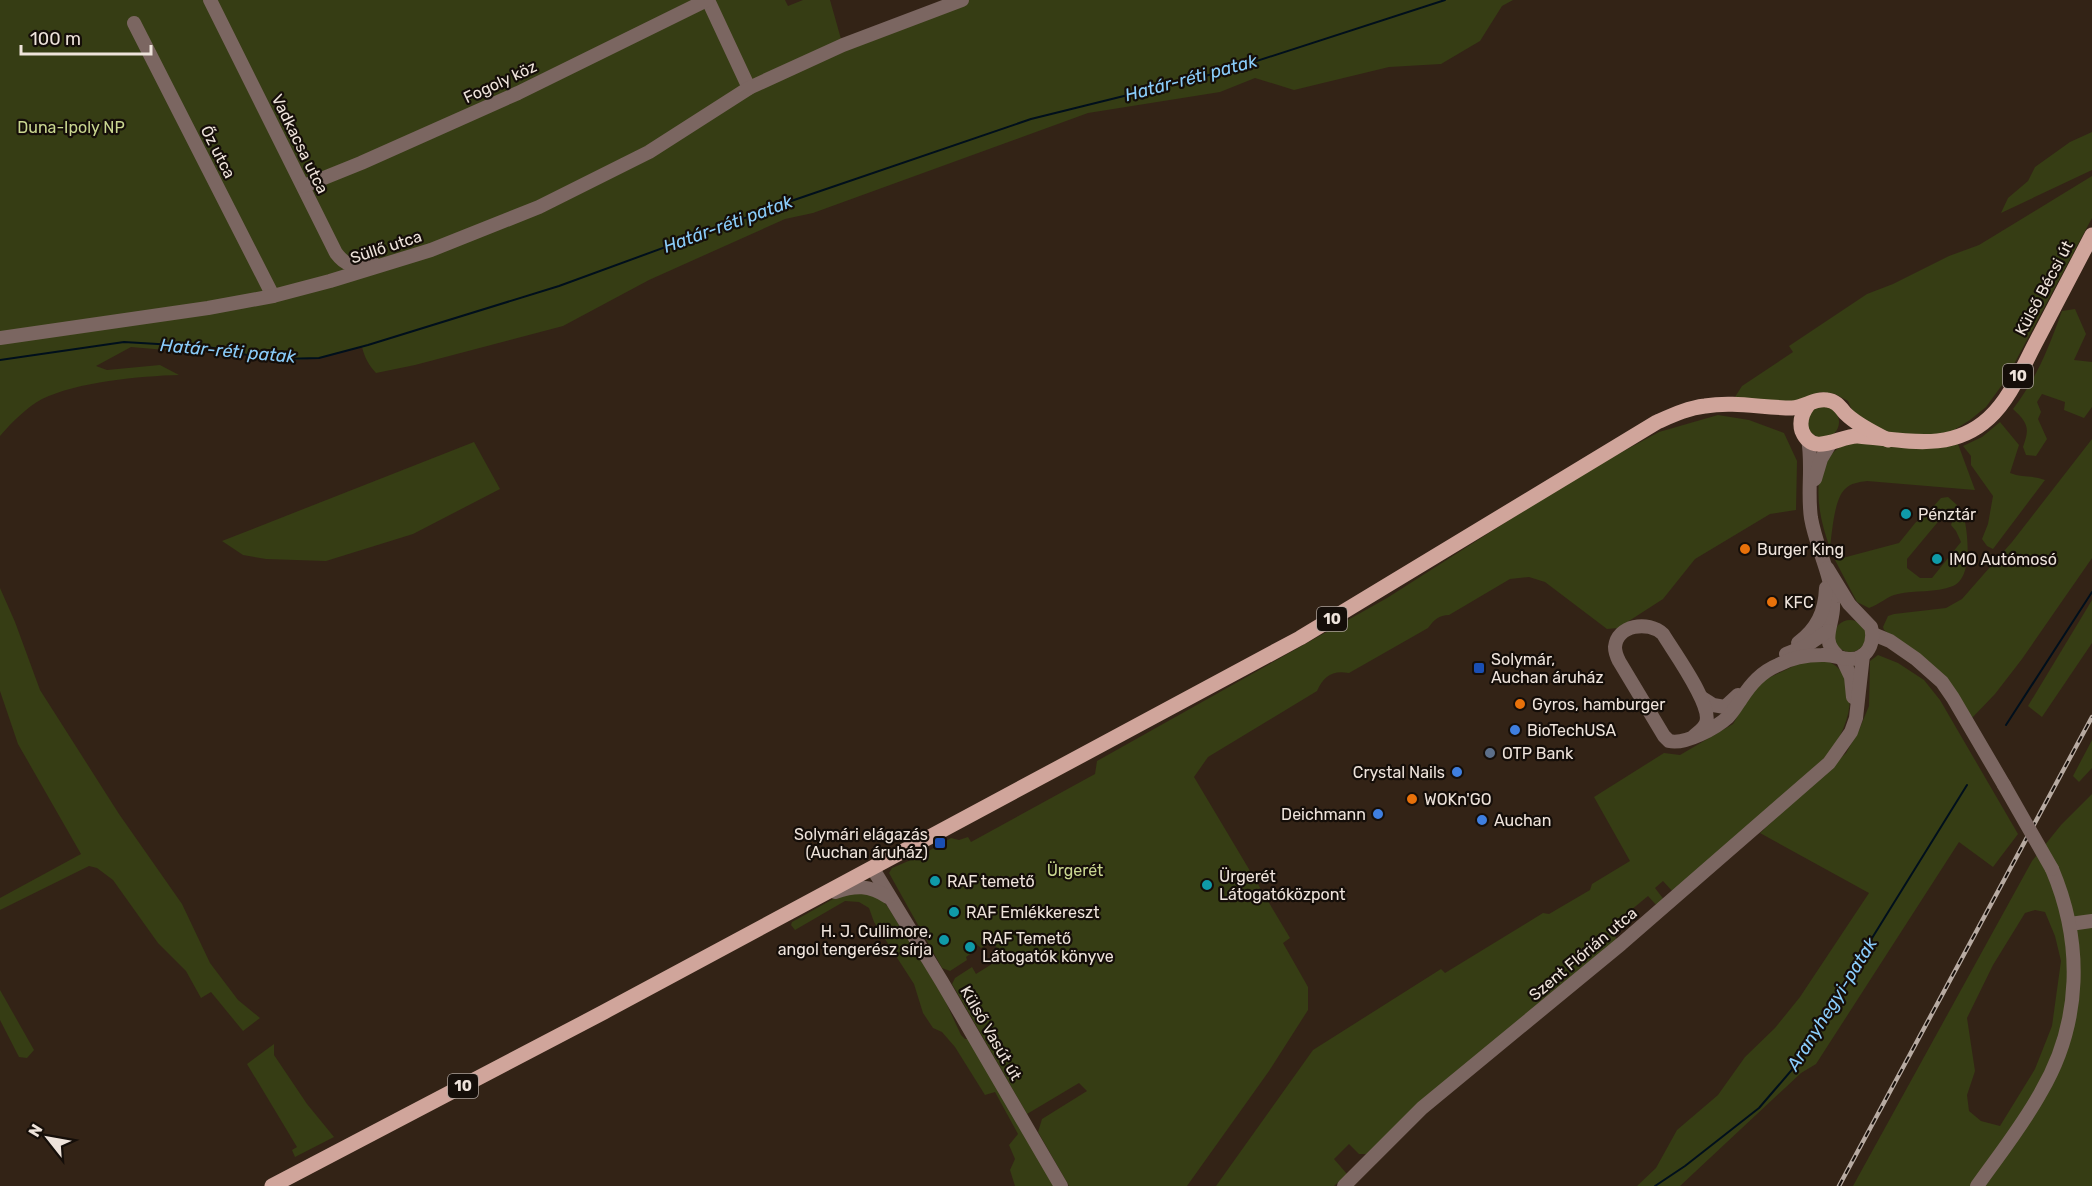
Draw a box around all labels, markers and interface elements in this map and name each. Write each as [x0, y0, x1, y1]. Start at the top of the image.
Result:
scale bar [21, 18, 152, 56]
text: 100 m [30, 28, 81, 50]
water label: Határ-réti patak [1122, 50, 1260, 106]
street label: Fogoly köz [460, 57, 540, 107]
street label: Vadkacsa utca [268, 91, 332, 197]
park label: Duna-Ipoly NP [17, 118, 125, 137]
street label: Őz utca [197, 122, 240, 181]
water label: Határ-réti patak [660, 190, 796, 258]
street label: Süllő utca [348, 227, 424, 267]
street label: Külső Bécsi út [2011, 237, 2077, 339]
water label: Határ-réti patak [159, 334, 298, 368]
road number: 10 [2003, 364, 2033, 388]
place label: Pénztár [1918, 505, 1976, 524]
marker: Pénztár [1899, 507, 1913, 521]
place label: Burger King [1757, 540, 1844, 559]
marker: Burger King [1738, 542, 1752, 556]
place label: IMO Autómosó [1949, 550, 2057, 569]
marker: IMO Autómosó [1930, 552, 1944, 566]
place label: KFC [1784, 593, 1814, 612]
marker: KFC [1765, 595, 1779, 609]
road number: 10 [1317, 607, 1347, 631]
place label: Solymár, Auchan áruház [1491, 650, 1604, 687]
marker: Solymár, Auchan áruház [1472, 661, 1486, 675]
place label: Gyros, hamburger [1532, 695, 1665, 714]
marker: Gyros, hamburger [1513, 697, 1527, 711]
place label: BioTechUSA [1527, 721, 1616, 740]
marker: BioTechUSA [1508, 723, 1522, 737]
place label: OTP Bank [1502, 744, 1574, 763]
marker: OTP Bank [1483, 746, 1497, 760]
place label: Crystal Nails [1353, 763, 1445, 782]
marker: Crystal Nails [1450, 765, 1464, 779]
place label: WOKn'GO [1424, 790, 1492, 809]
marker: WOKn'GO [1405, 792, 1419, 806]
place label: Deichmann [1281, 805, 1366, 824]
marker: Deichmann [1371, 807, 1385, 821]
place label: Auchan [1494, 811, 1551, 830]
marker: Auchan [1475, 813, 1489, 827]
place label: Solymári elágazás (Auchan áruház) [794, 825, 928, 862]
marker: Solymári elágazás (Auchan áruház) [933, 836, 947, 850]
park label: Ürgerét [1047, 861, 1103, 880]
place label: Ürgerét Látogatóközpont [1219, 867, 1346, 904]
place label: RAF temető [947, 872, 1035, 891]
marker: RAF temető [928, 874, 942, 888]
marker: Ürgerét Látogatóközpont [1200, 878, 1214, 892]
place label: RAF Emlékkereszt [966, 903, 1100, 922]
street label: Szent Flórián utca [1525, 903, 1641, 1005]
marker: RAF Emlékkereszt [947, 905, 961, 919]
place label: H. J. Cullimore, angol tengerész sírja [778, 922, 932, 959]
place label: RAF Temető Látogatók könyve [982, 929, 1114, 966]
marker: H. J. Cullimore, angol tengerész sírja [937, 933, 951, 947]
water label: Aranyhegyi-patak [1782, 933, 1882, 1075]
marker: RAF Temető Látogatók könyve [963, 940, 977, 954]
street label: Külső Vasút út [956, 982, 1026, 1084]
road number: 10 [448, 1074, 478, 1098]
north arrow [18, 1108, 78, 1168]
text: N [24, 1121, 47, 1140]

